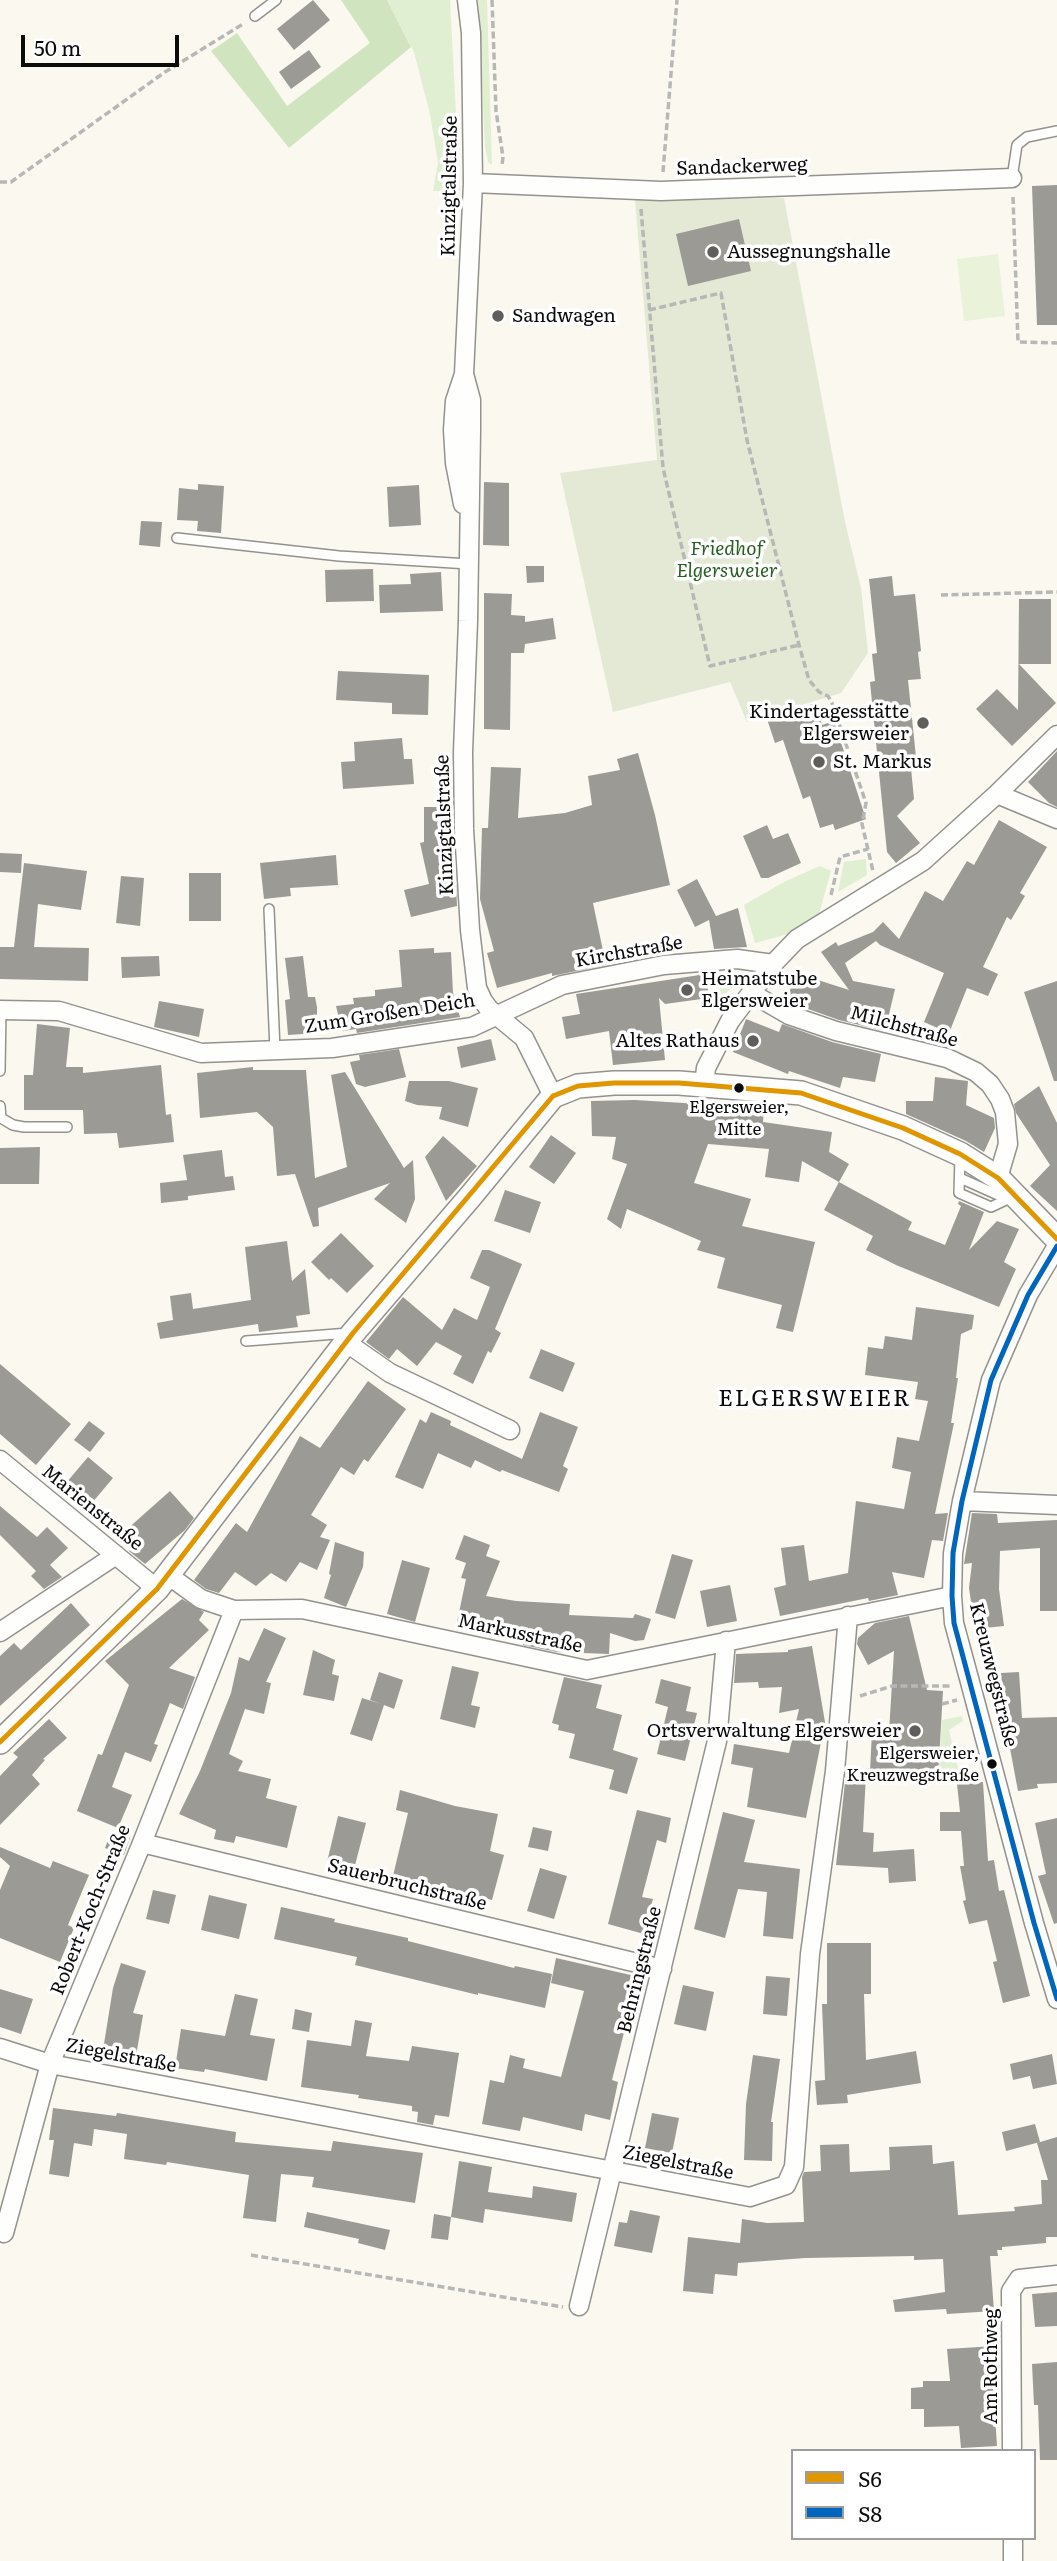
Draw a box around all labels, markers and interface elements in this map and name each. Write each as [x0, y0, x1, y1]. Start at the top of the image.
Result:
scale bar [24, 21, 182, 65]
text: 50 m [34, 31, 81, 62]
street label: Kinzigtalstraße [437, 115, 463, 257]
street label: Sandackerweg [676, 153, 808, 181]
place label: Aussegnungshalle [727, 241, 891, 263]
marker: Aussegnungshalle [705, 244, 721, 260]
place label: Sandwagen [512, 305, 616, 327]
marker: Sandwagen [490, 308, 506, 324]
park label: Friedhof Elgersweier [676, 538, 778, 582]
place label: Kindertagesstätte Elgersweier [749, 701, 909, 745]
marker: Kindertagesstätte Elgersweier [915, 715, 931, 731]
place label: St. Markus [833, 751, 931, 773]
street label: Kinzigtalstraße [431, 754, 459, 896]
marker: St. Markus [811, 754, 827, 770]
street label: Kirchstraße [573, 931, 685, 973]
place label: Heimatstube Elgersweier [701, 968, 817, 1012]
marker: Heimatstube Elgersweier [679, 982, 695, 998]
street label: Zum Großen Deich [303, 989, 477, 1039]
street label: Milchstraße [848, 1002, 960, 1052]
place label: Altes Rathaus [616, 1030, 739, 1052]
marker: Altes Rathaus [745, 1033, 761, 1049]
marker: Elgersweier, Mitte [732, 1081, 746, 1095]
place label: Elgersweier, Mitte [689, 1098, 789, 1138]
district label: ELGERSWEIER [720, 1385, 910, 1413]
street label: Marienstraße [37, 1460, 147, 1556]
street label: Kreuzwegstraße [964, 1600, 1022, 1750]
street label: Markusstraße [456, 1610, 584, 1658]
place label: Ortsverwaltung Elgersweier [647, 1720, 901, 1742]
marker: Ortsverwaltung Elgersweier [907, 1723, 923, 1739]
place label: Elgersweier, Kreuzwegstraße [847, 1744, 979, 1784]
marker: Elgersweier, Kreuzwegstraße [985, 1757, 999, 1771]
street label: Robert-Koch-Straße [46, 1821, 136, 1999]
street label: Sauerbruchstraße [325, 1854, 489, 1916]
street label: Behringstraße [613, 1904, 667, 2036]
street label: Ziegelstraße [64, 2034, 178, 2078]
street label: Ziegelstraße [621, 2141, 735, 2185]
street label: Am Rothweg [980, 2308, 1002, 2424]
legend [791, 2449, 1036, 2540]
text: S6 [858, 2462, 882, 2493]
text: S8 [858, 2497, 882, 2528]

